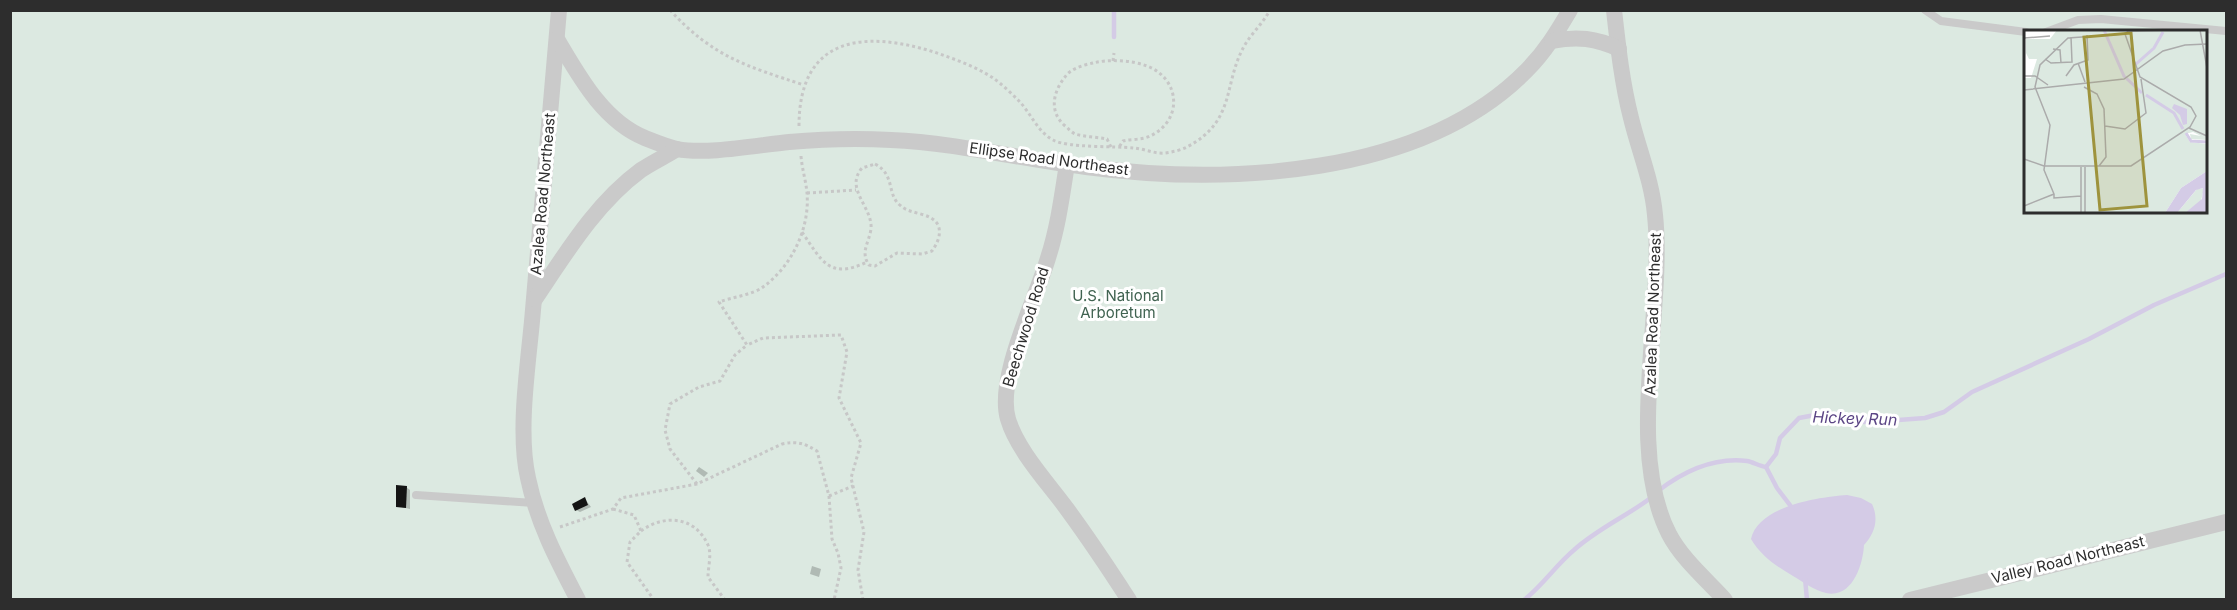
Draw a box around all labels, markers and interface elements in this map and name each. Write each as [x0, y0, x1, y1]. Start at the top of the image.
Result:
inset map [2024, 30, 2207, 213]
street label: Azalea Road Northeast [526, 112, 559, 276]
street label: Ellipse Road Northeast [968, 138, 1130, 179]
street label: Azalea Road Northeast [1640, 232, 1665, 396]
street label: Beechwood Road [998, 265, 1053, 389]
park label: U.S. National Arboretum [1072, 286, 1164, 322]
water label: Hickey Run [1812, 407, 1898, 429]
street label: Valley Road Northeast [1989, 531, 2146, 588]

